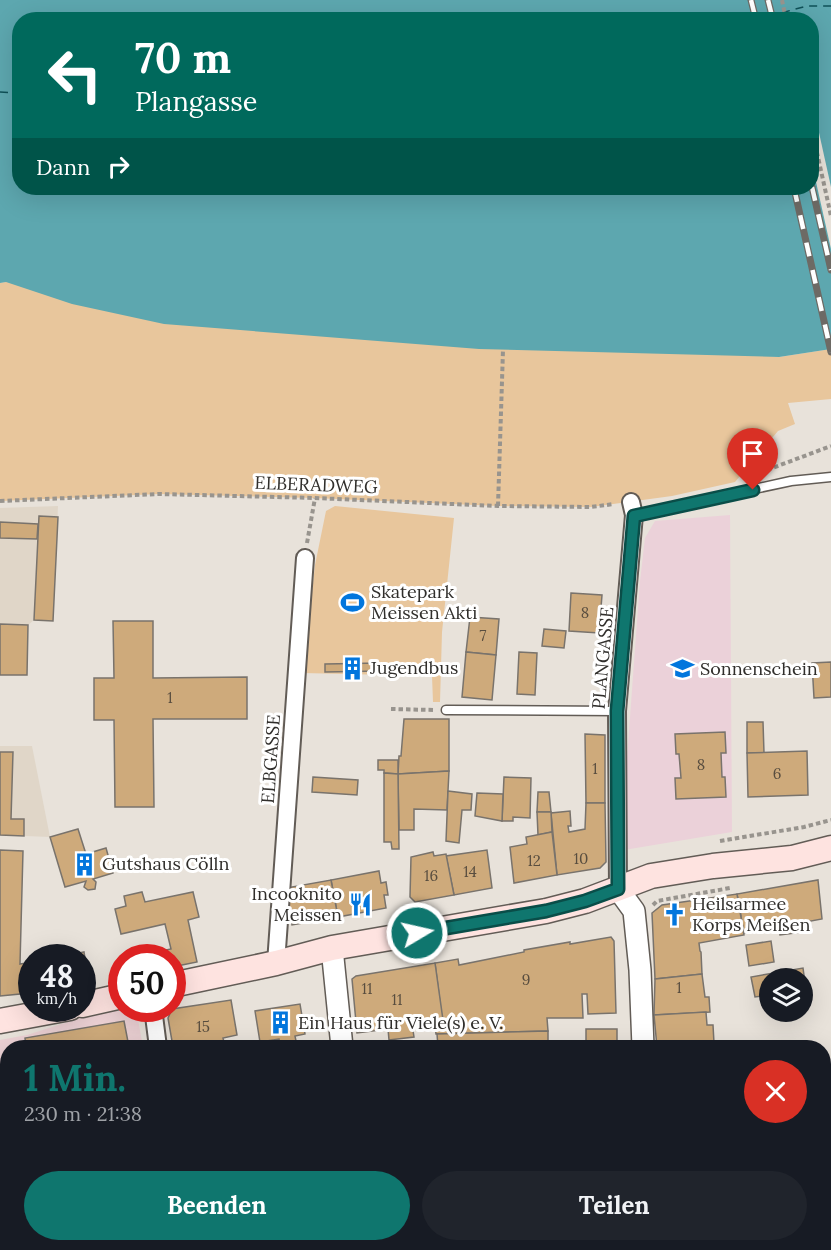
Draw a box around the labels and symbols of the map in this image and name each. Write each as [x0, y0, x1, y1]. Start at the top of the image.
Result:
pin [727, 428, 778, 490]
street label: ELBERADWEG [254, 471, 378, 498]
place label: Skatepark Meissen Akti [371, 580, 477, 624]
sports icon: Skatepark Meissen Akti [340, 589, 366, 615]
house number: 8 [581, 603, 589, 622]
street label: PLANGASSE [587, 606, 618, 710]
house number: 7 [480, 626, 487, 645]
building icon: Jugendbus [339, 655, 365, 681]
place label: Jugendbus [369, 656, 458, 679]
school or university icon: Sonnenschein [669, 656, 695, 682]
place label: Sonnenschein [700, 657, 818, 680]
house number: 1 [167, 688, 173, 707]
street label: ELBGASSE [256, 714, 285, 804]
house number: 8 [697, 755, 705, 774]
house number: 1 [592, 759, 598, 778]
house number: 6 [773, 764, 781, 783]
house number: 10 [574, 849, 588, 868]
building icon: Gutshaus Cölln [71, 851, 97, 877]
house number: 12 [527, 851, 541, 870]
place label: Gutshaus Cölln [102, 852, 229, 875]
house number: 14 [463, 862, 477, 881]
house number: 16 [424, 866, 438, 885]
place label: Incooknito Meissen [251, 882, 342, 926]
restaurant icon: Incooknito Meissen [347, 891, 373, 917]
place label: Heilsarmee Korps Meißen [692, 892, 810, 936]
position arrow [385, 901, 449, 965]
church icon: Heilsarmee Korps Meißen [661, 901, 687, 927]
speed limit sign: 50 [108, 944, 186, 1022]
house number: 9 [522, 970, 530, 989]
house number: 1 [676, 978, 682, 997]
house number: 11 [362, 979, 372, 998]
house number: 11 [392, 990, 402, 1009]
building icon: Ein Haus für Viele(s) e. V. [267, 1010, 293, 1036]
place label: Ein Haus für Viele(s) e. V. [298, 1011, 504, 1034]
house number: 15 [196, 1017, 210, 1036]

